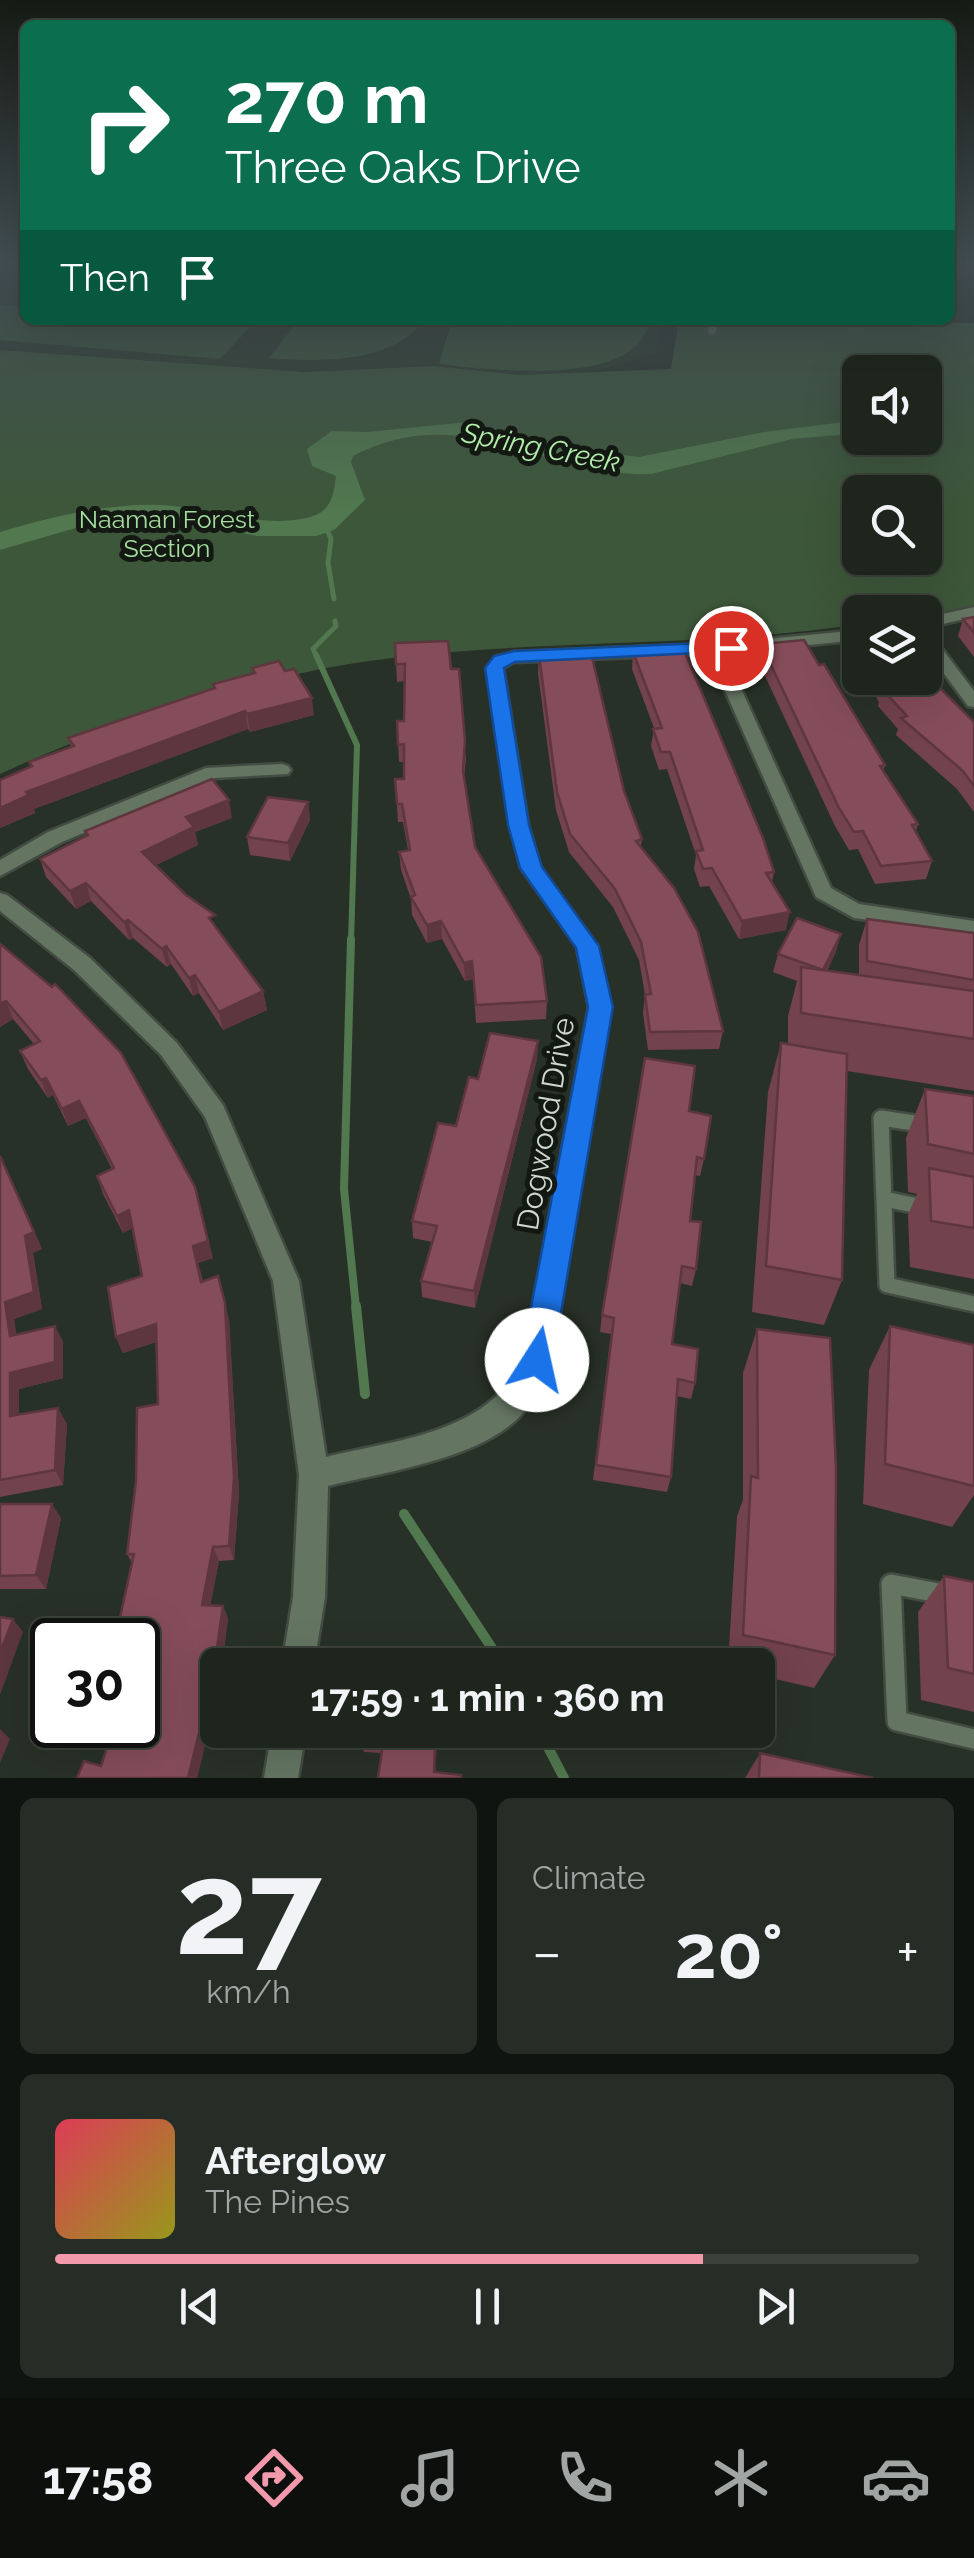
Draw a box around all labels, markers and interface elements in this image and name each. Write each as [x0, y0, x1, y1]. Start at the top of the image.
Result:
text: 270 m [225, 57, 429, 139]
icon: right [60, 60, 190, 190]
text: Three Oaks Drive [225, 141, 581, 194]
icon: arrive [170, 250, 225, 305]
text: Then [60, 255, 150, 300]
map controls [842, 355, 942, 695]
button: sound [842, 355, 942, 455]
water label: Spring Creek [458, 416, 623, 479]
button: search [842, 475, 942, 575]
park label: Naaman Forest Section [79, 504, 256, 563]
button: layers [842, 595, 942, 695]
pin [689, 606, 774, 691]
icon: arrive [704, 621, 759, 676]
street label: Dogwood Drive [510, 1015, 581, 1233]
position arrow [485, 1308, 589, 1412]
speed limit sign: 30 [30, 1618, 160, 1748]
text: 17:59 · 1 min · 360 m [310, 1675, 665, 1720]
text: 27 [175, 1832, 322, 1984]
text: Climate [532, 1859, 646, 1896]
text: 20° [675, 1907, 783, 1996]
text: − [532, 1920, 562, 1985]
text: + [896, 1920, 919, 1985]
text: km/h [206, 1973, 291, 2010]
text: Afterglow [205, 2138, 386, 2183]
text: The Pines [205, 2183, 350, 2220]
icon: previous [172, 2279, 227, 2334]
icon: pause [460, 2279, 515, 2334]
icon: next [748, 2279, 803, 2334]
icon: directions [239, 2443, 309, 2513]
icon: music [395, 2443, 465, 2513]
icon: phone [550, 2443, 620, 2513]
icon: climate [706, 2443, 776, 2513]
icon: car [861, 2443, 931, 2513]
text: 17:58 [43, 2452, 153, 2505]

